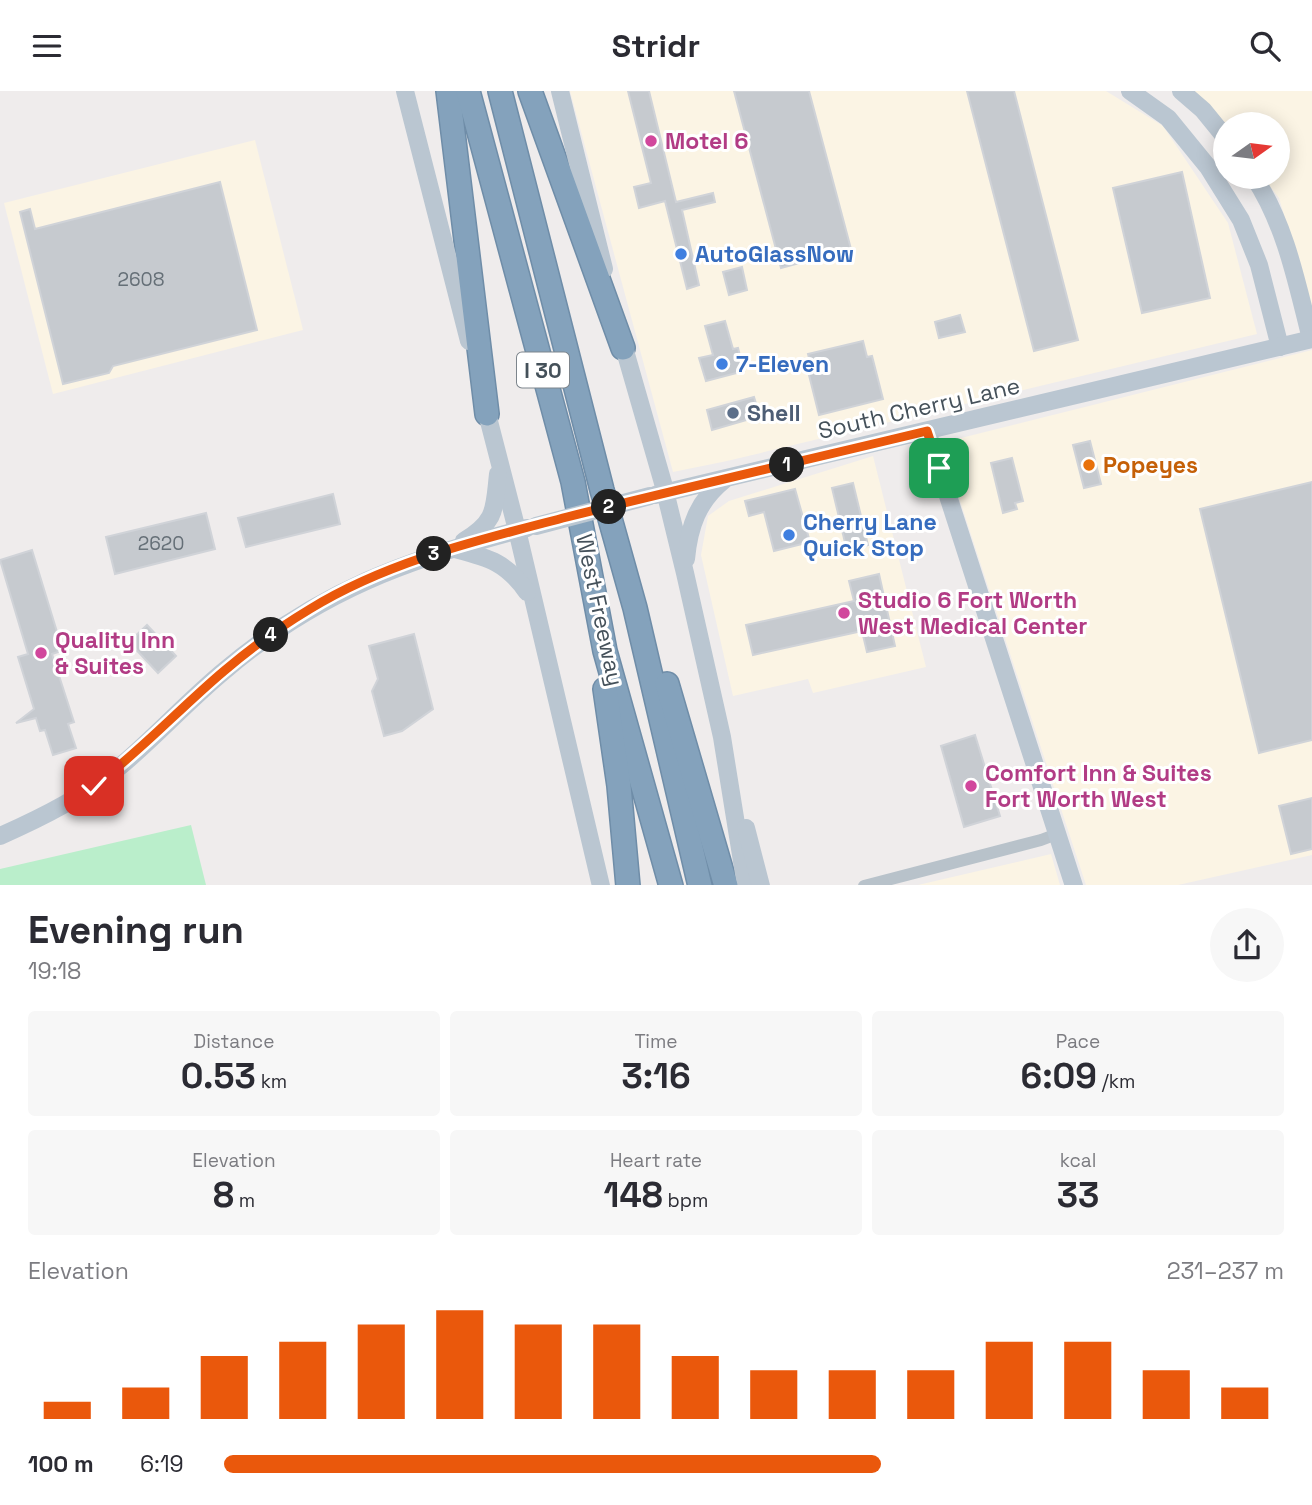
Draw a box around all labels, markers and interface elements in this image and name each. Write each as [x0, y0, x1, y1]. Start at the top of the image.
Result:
text: Stridr [612, 26, 700, 66]
icon: menu [28, 27, 66, 65]
icon: search [1246, 27, 1284, 65]
north arrow [1213, 112, 1290, 189]
map controls [1213, 112, 1290, 189]
place label: Motel 6 [665, 126, 749, 156]
marker: Motel 6 [643, 133, 659, 149]
place label: AutoGlassNow [695, 239, 854, 269]
marker: AutoGlassNow [673, 246, 689, 262]
house number: 2608 [117, 267, 165, 292]
place label: 7-Eleven [736, 349, 829, 379]
road number: I 30 [517, 353, 569, 387]
marker: 7-Eleven [714, 356, 730, 372]
street label: South Cherry Lane [815, 370, 1023, 446]
place label: Shell [747, 398, 801, 428]
marker: Shell [725, 405, 741, 421]
pin [909, 438, 969, 498]
pin: 1 [770, 447, 804, 483]
icon: arrive [920, 449, 958, 487]
place label: Popeyes [1103, 450, 1198, 480]
text: 1 [782, 452, 791, 477]
marker: Popeyes [1081, 457, 1097, 473]
pin: 2 [592, 489, 626, 525]
text: 2 [603, 494, 614, 519]
place label: Cherry Lane Quick Stop [803, 507, 937, 563]
marker: Cherry Lane Quick Stop [781, 527, 797, 543]
house number: 2620 [138, 531, 184, 556]
street label: West Freeway [569, 531, 631, 689]
pin: 3 [416, 537, 452, 571]
text: 3 [428, 541, 439, 566]
place label: Studio 6 Fort Worth West Medical Center [858, 585, 1087, 641]
marker: Studio 6 Fort Worth West Medical Center [836, 605, 852, 621]
pin: 4 [254, 617, 288, 653]
text: 4 [264, 622, 277, 647]
place label: Quality Inn & Suites [55, 625, 175, 681]
marker: Quality Inn & Suites [33, 645, 49, 661]
pin [64, 756, 124, 816]
place label: Comfort Inn & Suites Fort Worth West [985, 758, 1212, 814]
icon: check [75, 767, 113, 805]
marker: Comfort Inn & Suites Fort Worth West [963, 778, 979, 794]
text: Evening run [28, 906, 244, 954]
button: share [1210, 908, 1284, 982]
text: 19:18 [28, 956, 81, 986]
text: Distance [194, 1029, 274, 1054]
text: Time [634, 1029, 678, 1054]
text: Pace [1056, 1029, 1100, 1054]
text: 0.53 [181, 1054, 256, 1098]
text: 3:16 [621, 1054, 691, 1098]
text: 6:09 [1021, 1054, 1097, 1098]
text: km [256, 1069, 287, 1094]
text: /km [1097, 1069, 1135, 1094]
text: Elevation [192, 1148, 276, 1173]
text: Heart rate [610, 1148, 702, 1173]
text: kcal [1060, 1148, 1096, 1173]
text: 8 [213, 1173, 234, 1217]
text: 148 [604, 1173, 663, 1217]
text: 33 [1057, 1173, 1099, 1217]
text: m [234, 1188, 255, 1213]
text: bpm [663, 1188, 708, 1213]
text: Elevation [28, 1256, 129, 1286]
text: 231–237 m [1167, 1256, 1284, 1286]
text: 100 m [28, 1449, 94, 1479]
text: 6:19 [140, 1449, 184, 1479]

